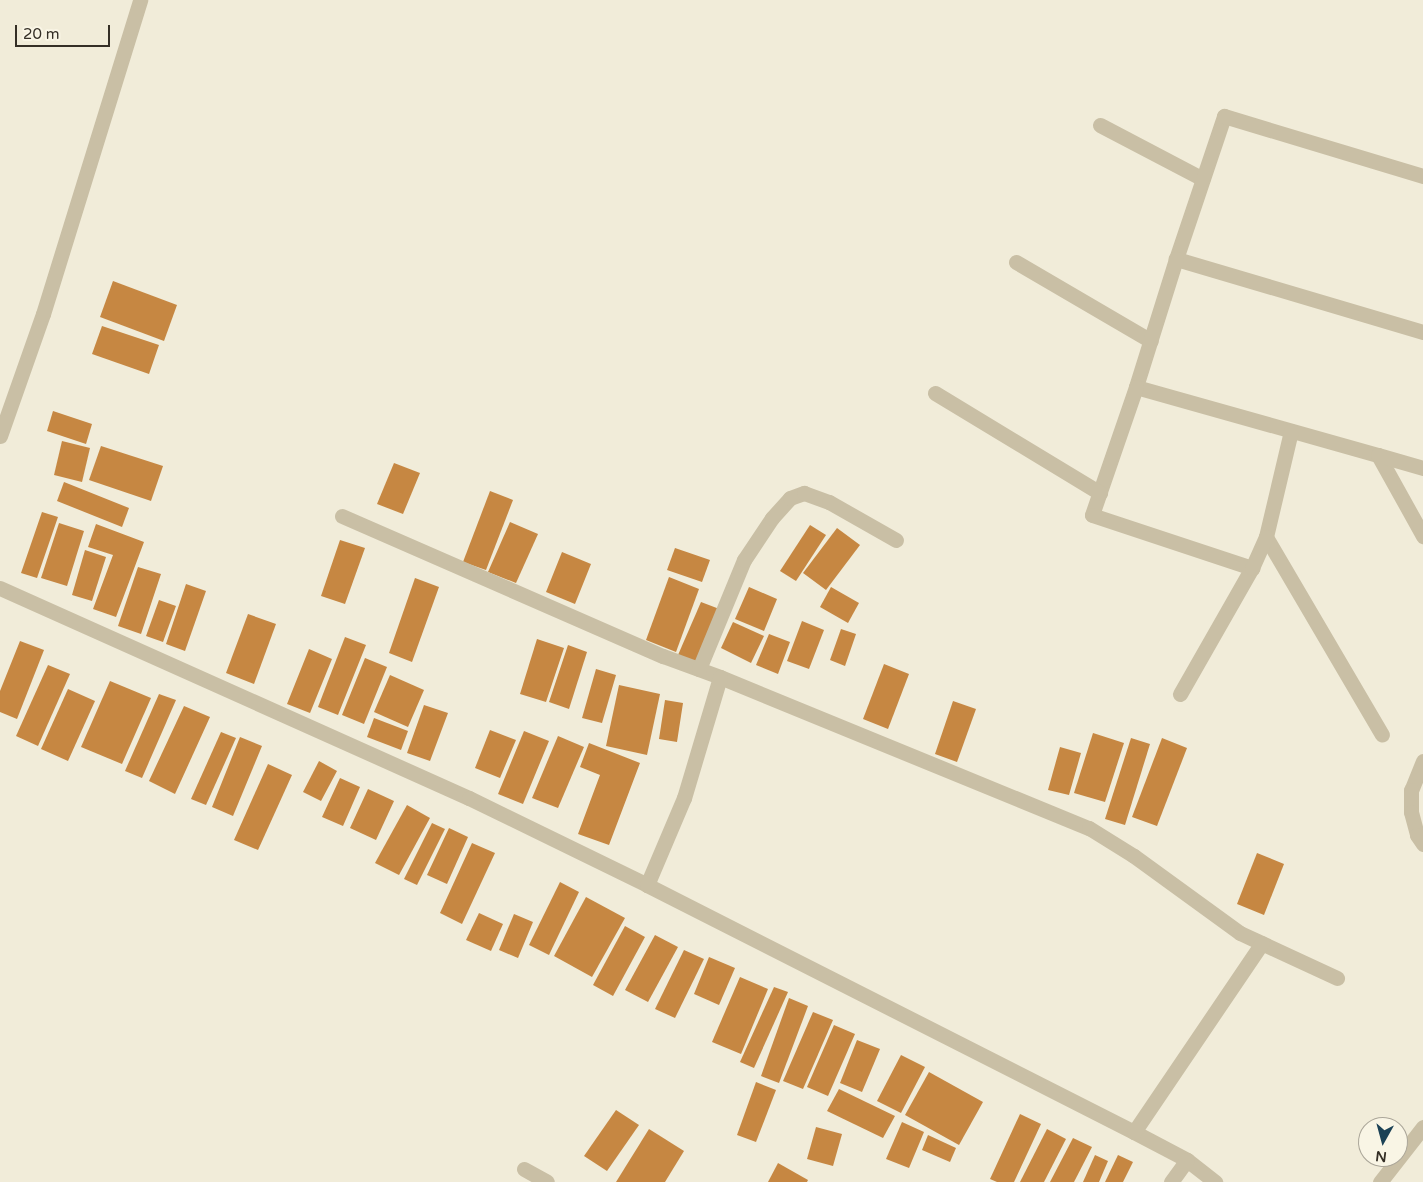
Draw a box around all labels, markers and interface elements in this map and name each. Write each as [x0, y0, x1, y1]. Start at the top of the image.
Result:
scale bar [18, 15, 112, 47]
text: 20 m [23, 25, 60, 43]
north arrow [1358, 1117, 1408, 1167]
text: N [1375, 1147, 1388, 1166]

